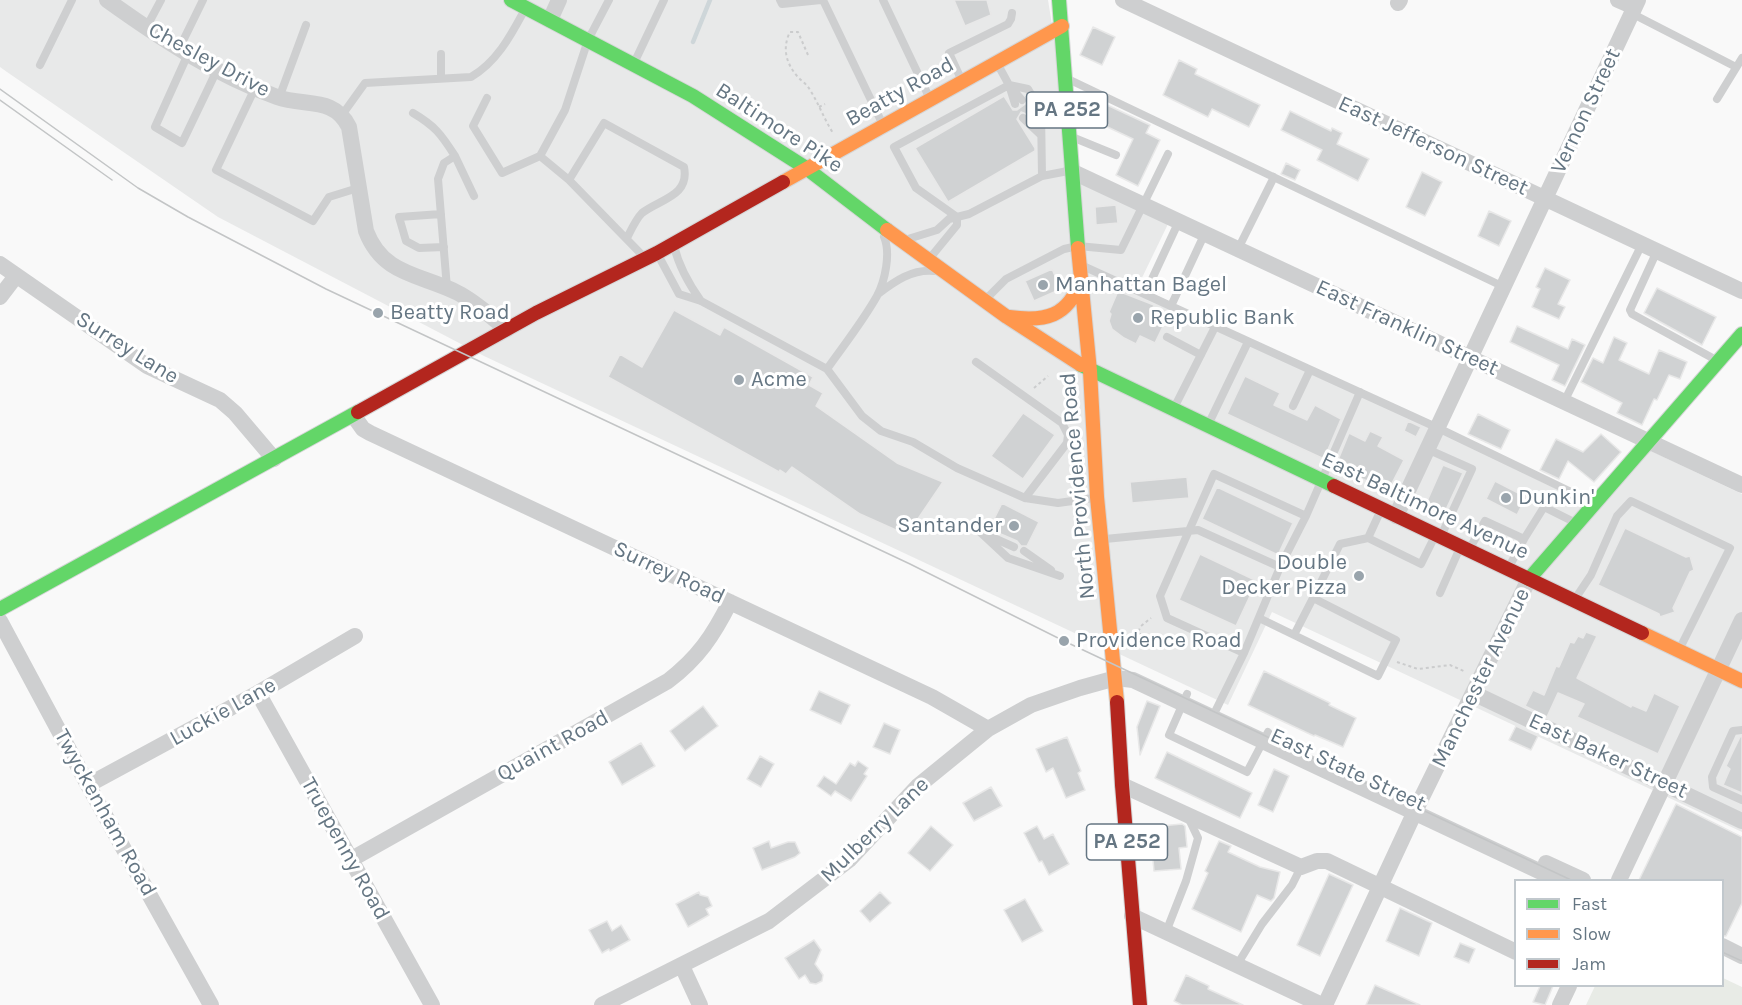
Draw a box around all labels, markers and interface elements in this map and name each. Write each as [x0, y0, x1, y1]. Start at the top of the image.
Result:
street label: Chesley Drive [144, 17, 274, 103]
street label: Vernon Street [1545, 44, 1627, 178]
street label: Beatty Road [841, 51, 959, 133]
street label: Baltimore Pike [710, 77, 848, 179]
street label: East Jefferson Street [1334, 90, 1532, 202]
road number: PA 252 [1026, 92, 1108, 128]
place label: Manhattan Bagel [1055, 272, 1227, 298]
street label: East Franklin Street [1312, 274, 1502, 382]
marker: Manhattan Bagel [1036, 278, 1050, 292]
place label: Beatty Road [390, 300, 510, 326]
place label: Republic Bank [1150, 305, 1295, 331]
street label: Surrey Lane [71, 306, 183, 390]
marker: Beatty Road [371, 306, 385, 320]
marker: Republic Bank [1131, 311, 1145, 325]
place label: Acme [751, 367, 807, 393]
street label: North Providence Road [1055, 371, 1101, 601]
marker: Acme [732, 373, 746, 387]
street label: East Baltimore Avenue [1317, 446, 1533, 566]
place label: Dunkin' [1518, 485, 1594, 511]
marker: Dunkin' [1499, 491, 1513, 505]
place label: Santander [897, 513, 1002, 539]
marker: Santander [1007, 519, 1021, 533]
street label: Surrey Road [609, 536, 729, 610]
place label: Double Decker Pizza [1221, 550, 1347, 602]
marker: Double Decker Pizza [1352, 569, 1366, 583]
street label: Manchester Avenue [1426, 584, 1536, 772]
place label: Providence Road [1076, 628, 1242, 654]
marker: Providence Road [1057, 634, 1071, 648]
street label: Luckie Lane [165, 672, 281, 752]
street label: Quaint Road [492, 704, 614, 788]
street label: East Baker Street [1524, 708, 1692, 804]
street label: East State Street [1266, 722, 1430, 818]
street label: Twyckenham Road [48, 725, 162, 901]
street label: Mulberry Lane [815, 772, 935, 888]
street label: Truepenny Road [295, 773, 395, 925]
road number: PA 252 [1086, 824, 1168, 860]
legend [1514, 879, 1724, 987]
text: Fast [1572, 893, 1607, 915]
text: Slow [1572, 923, 1611, 945]
text: Jam [1572, 953, 1606, 975]

